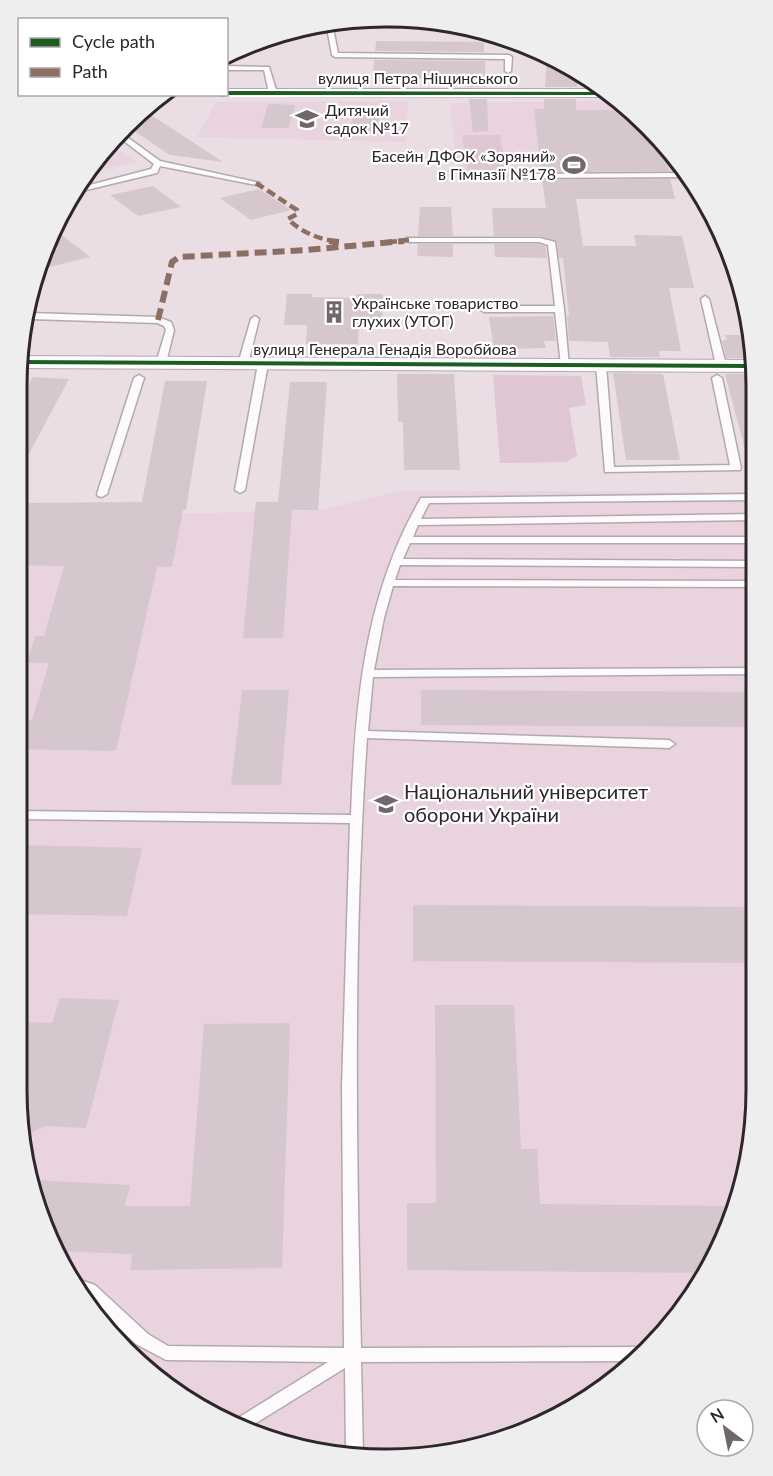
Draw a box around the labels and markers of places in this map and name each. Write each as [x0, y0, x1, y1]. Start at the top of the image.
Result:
place label: Дитячий садок №17 [325, 100, 409, 137]
school or university icon: Дитячий садок №17 [294, 106, 320, 132]
place label: Басейн ДФОК «Зоряний» в Гімназії №178 [371, 146, 556, 183]
sports icon: Басейн ДФОК «Зоряний» в Гімназії №178 [561, 152, 587, 178]
place label: Українське товариство глухих (УТОГ) [352, 293, 518, 330]
building icon: Українське товариство глухих (УТОГ) [321, 299, 347, 325]
place label: Національний університет оборони України [404, 779, 648, 826]
school or university icon: Національний університет оборони України [373, 791, 399, 817]

